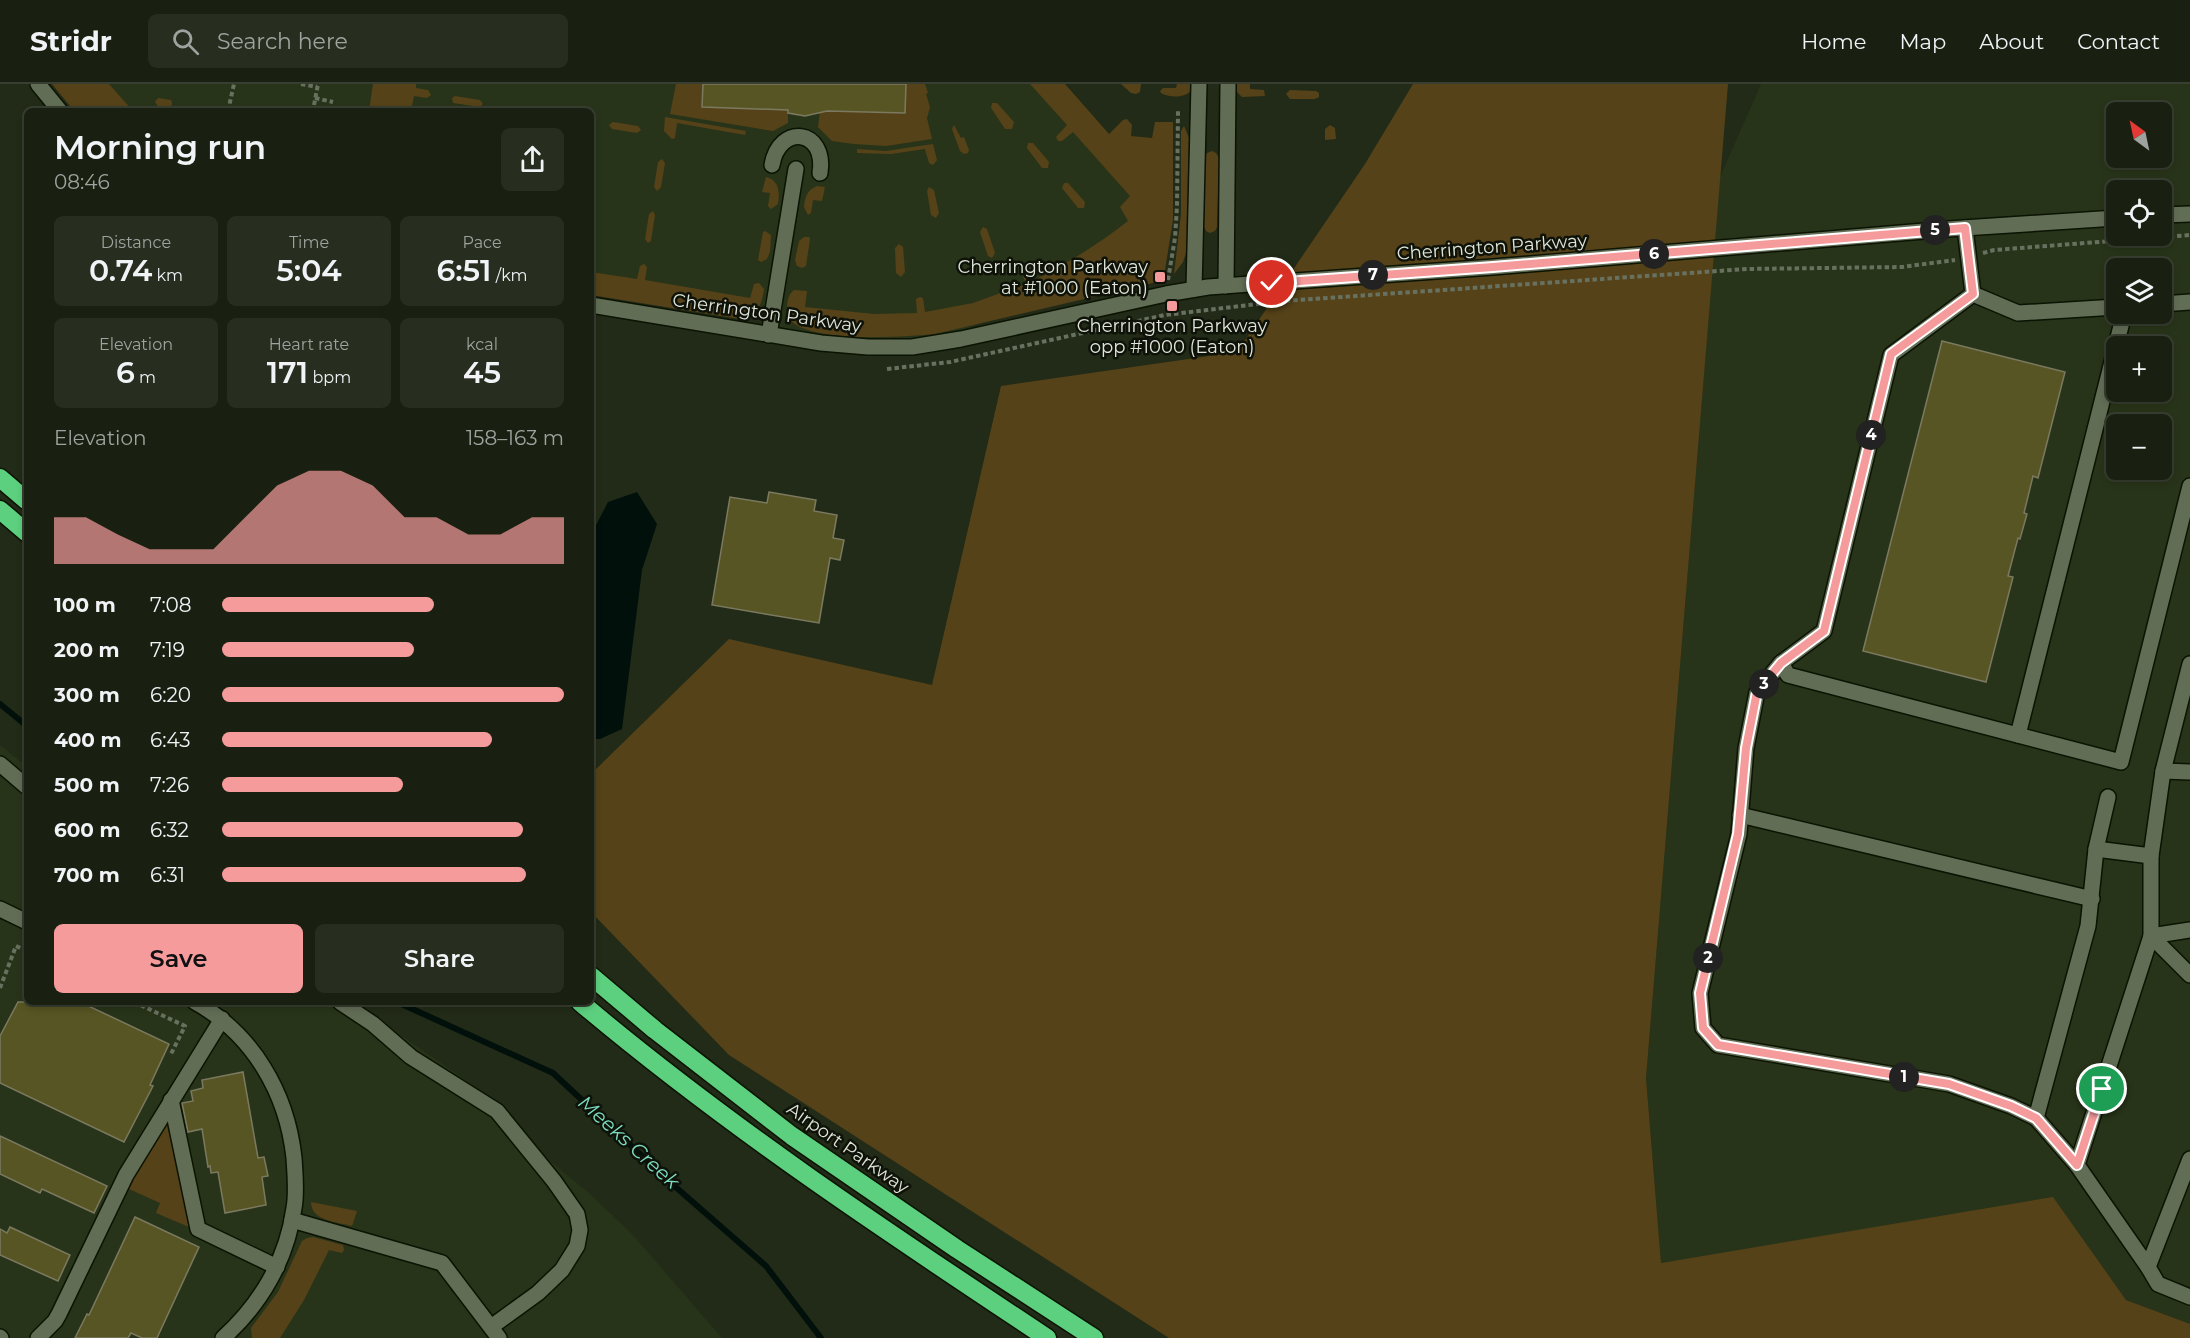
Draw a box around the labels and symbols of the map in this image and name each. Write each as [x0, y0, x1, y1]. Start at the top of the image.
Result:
north arrow [2106, 102, 2172, 168]
pin: 5 [1920, 215, 1950, 245]
street label: Cherrington Parkway [1396, 229, 1588, 265]
pin: 6 [1639, 239, 1669, 269]
place label: Cherrington Parkway at #1000 (Eaton) [957, 256, 1148, 299]
pin [1246, 257, 1297, 308]
pin: 7 [1358, 260, 1388, 290]
marker: Cherrington Parkway at #1000 (Eaton) [1153, 270, 1167, 284]
street label: Cherrington Parkway [671, 289, 863, 337]
marker: Cherrington Parkway opp #1000 (Eaton) [1165, 299, 1179, 313]
place label: Cherrington Parkway opp #1000 (Eaton) [1077, 315, 1268, 358]
pin: 4 [1856, 420, 1886, 450]
pin: 3 [1749, 669, 1779, 699]
pin: 2 [1693, 943, 1723, 973]
pin: 1 [1889, 1062, 1919, 1092]
pin [2076, 1063, 2127, 1114]
water label: Meeks Creek [573, 1090, 685, 1194]
street label: Airport Parkway [783, 1098, 913, 1198]

